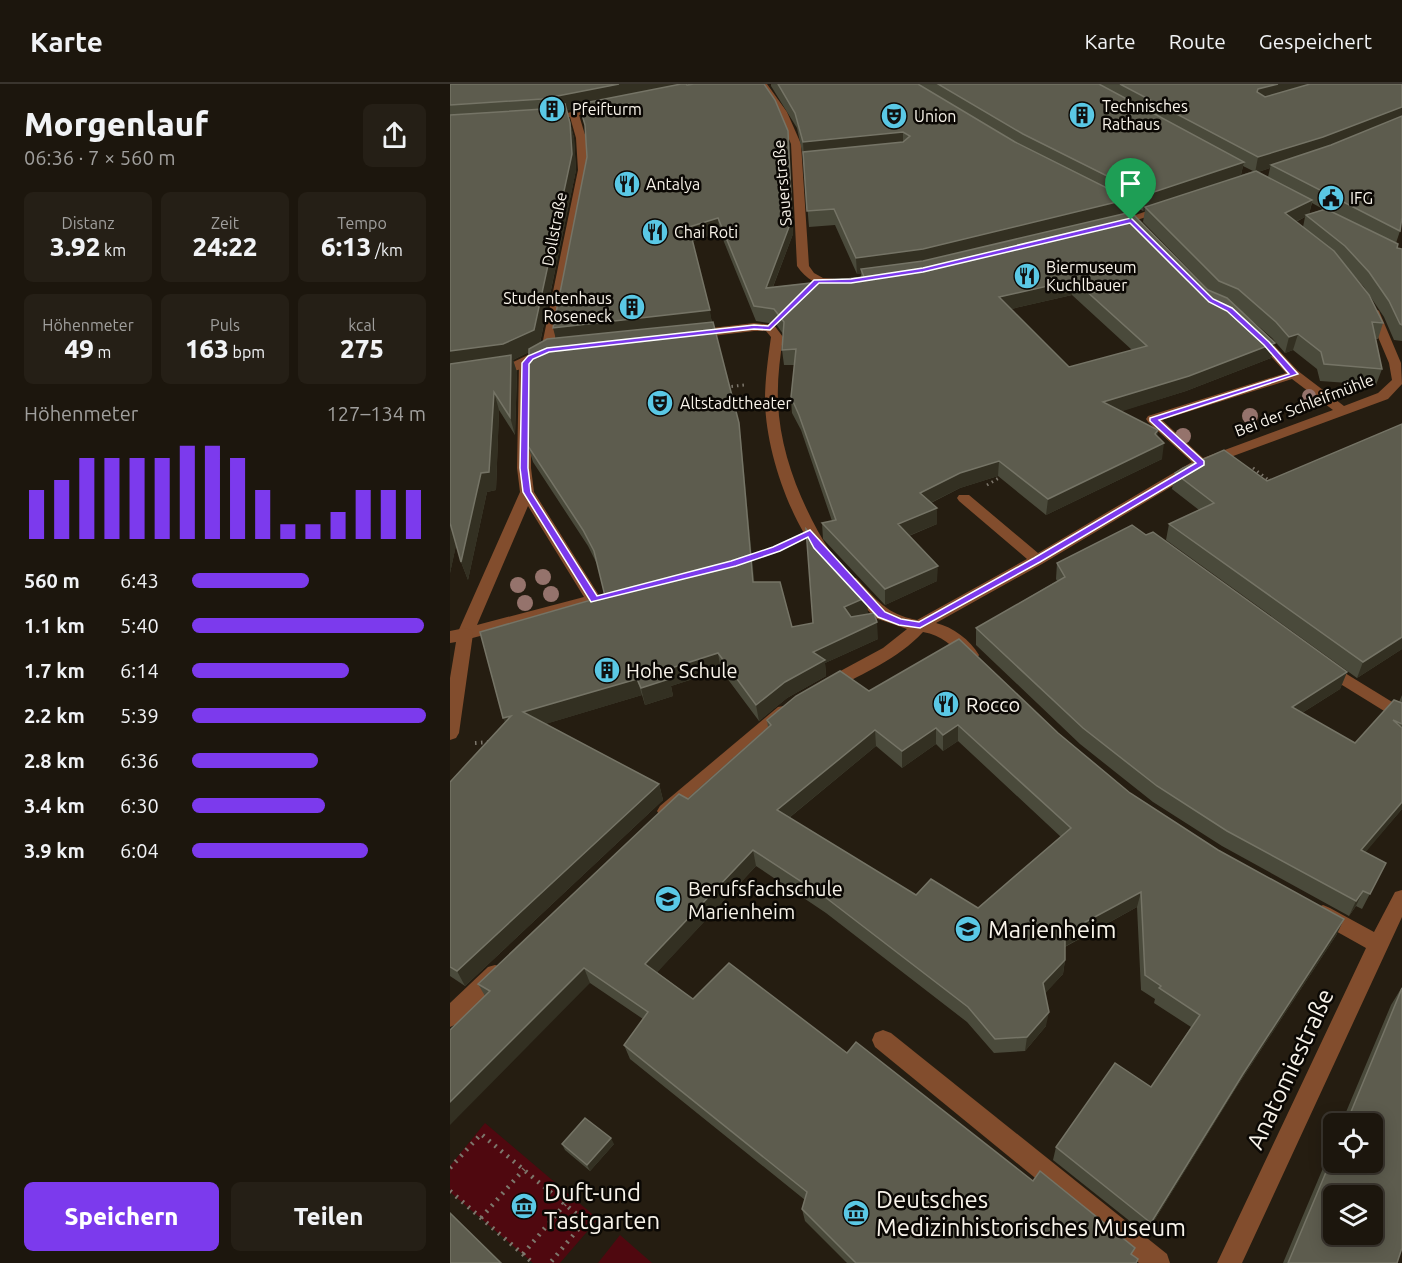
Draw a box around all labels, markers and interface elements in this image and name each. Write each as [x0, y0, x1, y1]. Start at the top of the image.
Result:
text: Karte [30, 26, 103, 57]
text: Karte [1084, 29, 1136, 53]
text: Route [1169, 29, 1226, 53]
text: Gespeichert [1259, 29, 1372, 53]
building icon: Pfeifturm [537, 94, 567, 124]
place label: Technisches Rathaus [1102, 97, 1188, 133]
place label: Pfeifturm [572, 100, 642, 118]
building icon: Technisches Rathaus [1067, 100, 1097, 130]
theatre icon: Union [879, 101, 909, 131]
button: share [363, 104, 426, 167]
text: Morgenlauf [24, 105, 208, 142]
place label: Union [914, 107, 956, 125]
street label: Sauerstraße [769, 139, 795, 227]
text: 06:36 · 7 × 560 m [24, 146, 176, 169]
pin [1105, 158, 1156, 220]
icon: arrive [1114, 167, 1147, 200]
restaurant icon: Antalya [612, 169, 642, 199]
place label: Antalya [646, 175, 700, 193]
public building icon: IFG [1316, 183, 1346, 213]
place label: IFG [1350, 189, 1373, 207]
street label: Dollstraße [538, 190, 570, 268]
text: Distanz [61, 214, 115, 232]
text: Zeit [211, 214, 239, 232]
text: Tempo [337, 214, 387, 232]
restaurant icon: Chai Roti [640, 217, 670, 247]
place label: Chai Roti [674, 223, 738, 241]
text: 3.92 [50, 232, 100, 261]
text: 24:22 [192, 232, 258, 261]
text: 6:13 [321, 232, 371, 261]
text: km [100, 241, 126, 259]
text: /km [371, 241, 403, 259]
place label: Biermuseum Kuchlbauer [1046, 258, 1137, 294]
restaurant icon: Biermuseum Kuchlbauer [1012, 261, 1042, 291]
place label: Studentenhaus Roseneck [503, 289, 612, 325]
building icon: Studentenhaus Roseneck [617, 292, 647, 322]
text: Höhenmeter [42, 316, 134, 334]
text: Puls [210, 316, 240, 334]
text: kcal [348, 316, 376, 334]
text: 49 [65, 334, 94, 363]
text: 163 [185, 334, 229, 363]
text: 275 [340, 334, 384, 363]
text: m [94, 343, 111, 361]
text: bpm [229, 343, 265, 361]
street label: Bei der Schleifmühle [1232, 370, 1376, 440]
theatre icon: Altstadttheater [645, 388, 675, 418]
place label: Altstadttheater [680, 394, 792, 412]
text: Höhenmeter [24, 402, 138, 425]
text: 127–134 m [327, 402, 426, 425]
text: 560 m [24, 569, 80, 592]
text: 6:43 [120, 569, 159, 592]
text: 1.1 km [24, 614, 85, 637]
text: 5:40 [120, 614, 159, 637]
building icon: Hohe Schule [592, 655, 622, 685]
text: 1.7 km [24, 659, 85, 682]
text: 6:14 [120, 659, 159, 682]
place label: Hohe Schule [626, 659, 738, 682]
restaurant icon: Rocco [931, 689, 961, 719]
place label: Rocco [966, 693, 1020, 716]
text: 2.2 km [24, 704, 85, 727]
text: 5:39 [120, 704, 159, 727]
text: 2.8 km [24, 749, 85, 772]
text: 6:36 [120, 749, 159, 772]
text: 3.4 km [24, 794, 85, 817]
text: 6:30 [120, 794, 159, 817]
text: 3.9 km [24, 839, 85, 862]
text: 6:04 [120, 839, 159, 862]
place label: Berufsfachschule Marienheim [688, 877, 843, 923]
school or university icon: Berufsfachschule Marienheim [653, 884, 683, 914]
school or university icon: Marienheim [953, 914, 983, 944]
place label: Marienheim [988, 916, 1117, 943]
street label: Anatomiestraße [1241, 985, 1339, 1153]
map controls [1323, 1113, 1383, 1245]
button: locate [1323, 1113, 1383, 1173]
place label: Duft-und Tastgarten [544, 1179, 660, 1234]
button: Speichern [24, 1182, 219, 1251]
button: Teilen [231, 1182, 426, 1251]
button: layers [1323, 1185, 1383, 1245]
place label: Deutsches Medizinhistorisches Museum [876, 1186, 1186, 1241]
museum icon: Duft-und Tastgarten [509, 1191, 539, 1221]
museum icon: Deutsches Medizinhistorisches Museum [841, 1198, 871, 1228]

